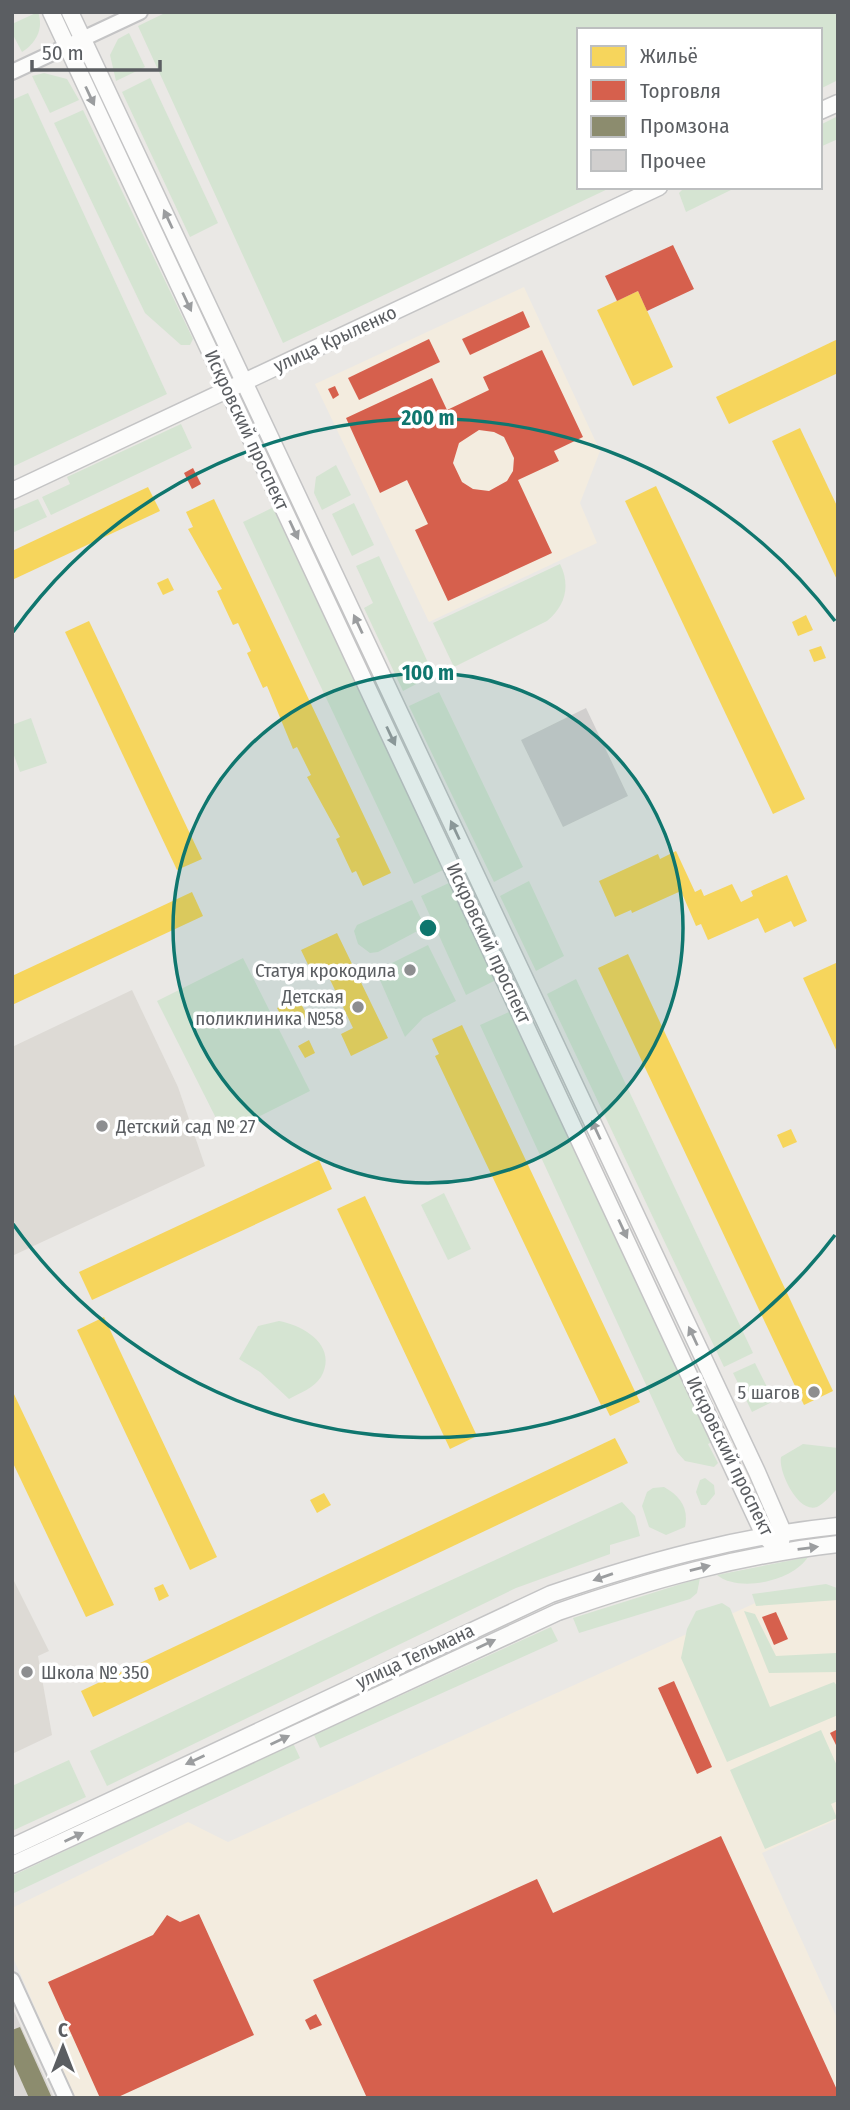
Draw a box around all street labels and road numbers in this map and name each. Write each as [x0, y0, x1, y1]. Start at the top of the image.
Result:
street label: улица Крыленко [270, 300, 400, 378]
street label: Искровский проспект [200, 346, 294, 514]
street label: Искровский проспект [442, 859, 536, 1027]
street label: Искровский проспект [681, 1373, 779, 1540]
street label: улица Тельмана [352, 1619, 478, 1693]

